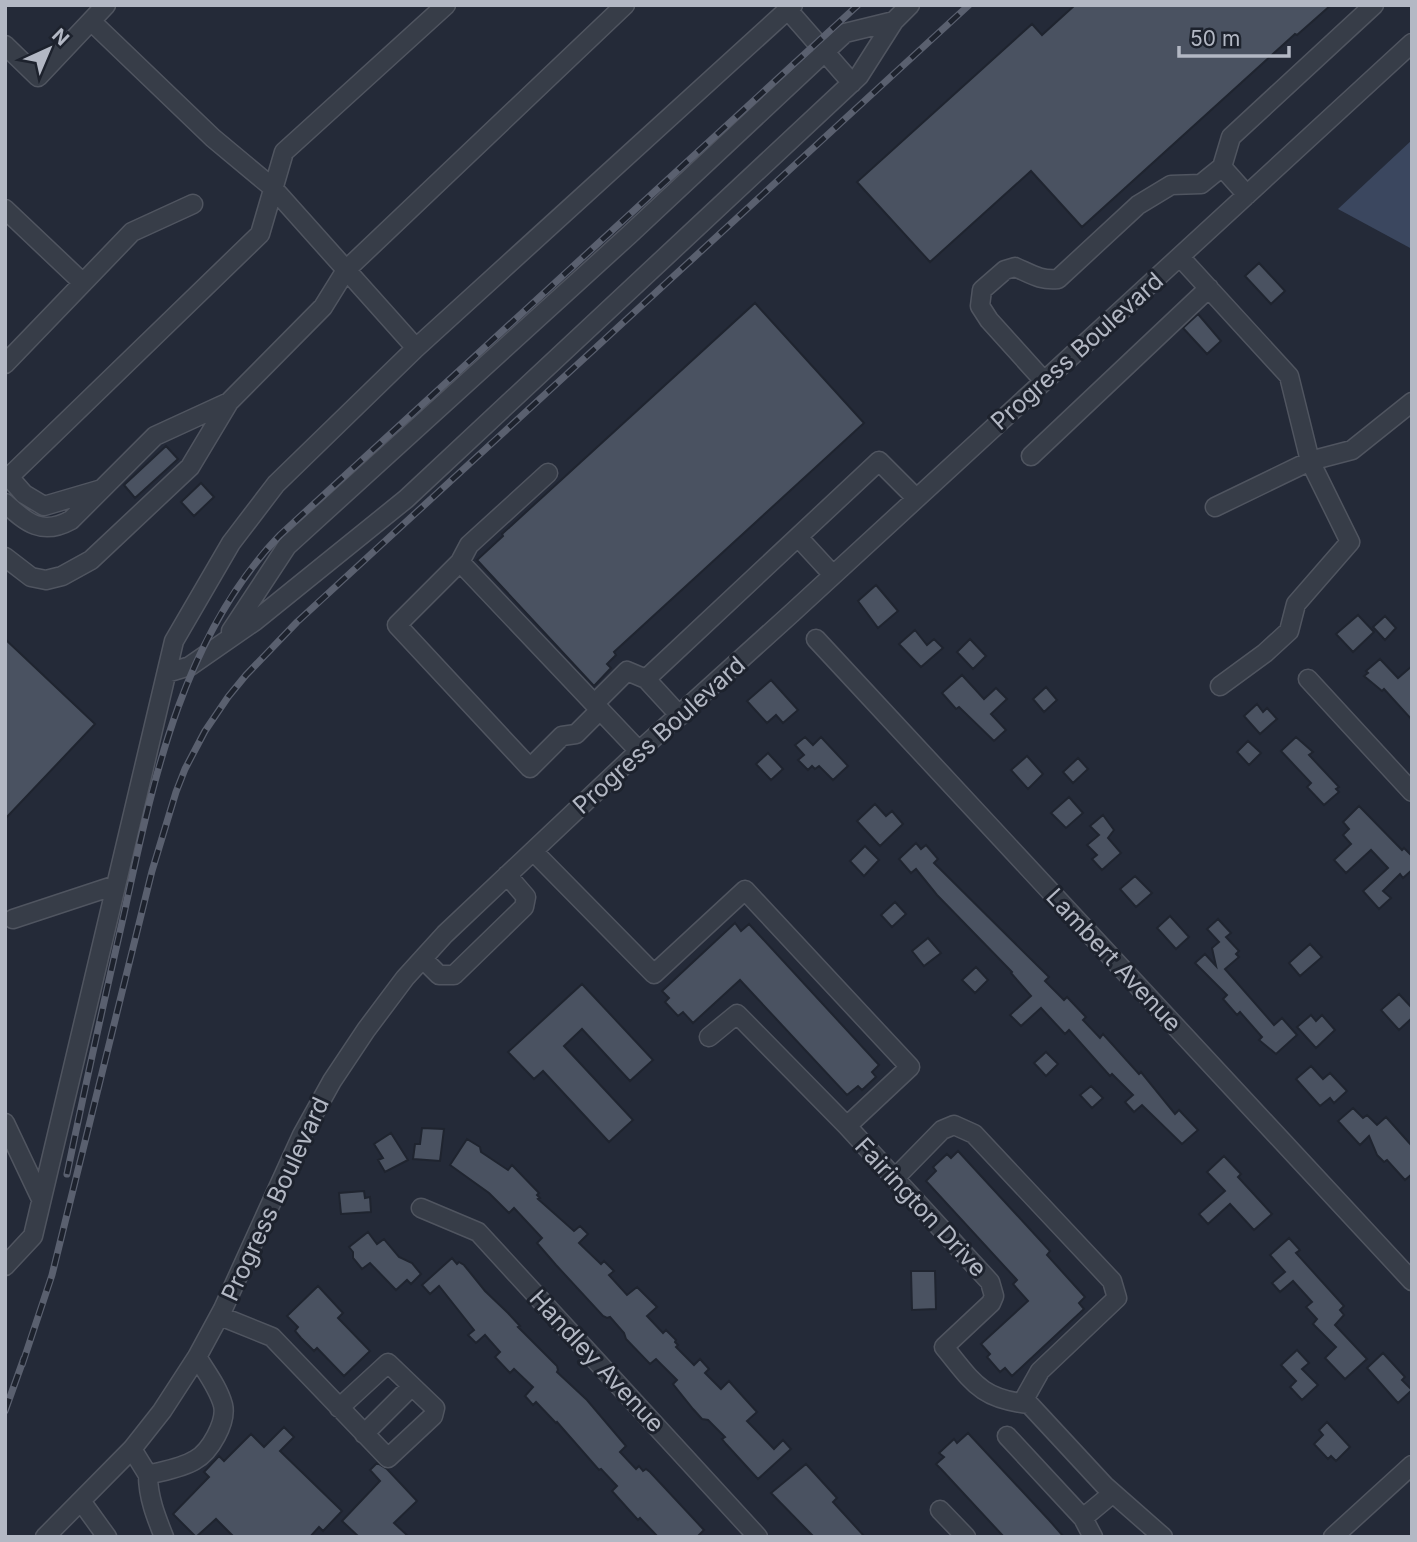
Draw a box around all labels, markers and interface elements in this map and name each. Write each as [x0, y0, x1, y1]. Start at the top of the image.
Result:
north arrow [14, 14, 84, 84]
scale bar [1179, 14, 1289, 58]
text: N [47, 24, 74, 50]
text: 50 m [1190, 26, 1240, 51]
street label: Progress Boulevard [985, 266, 1169, 436]
street label: Progress Boulevard [567, 650, 751, 820]
street label: Lambert Avenue [1040, 882, 1188, 1038]
street label: Progress Boulevard [215, 1092, 335, 1306]
street label: Fairington Drive [849, 1131, 993, 1283]
street label: Handley Avenue [524, 1284, 670, 1438]

